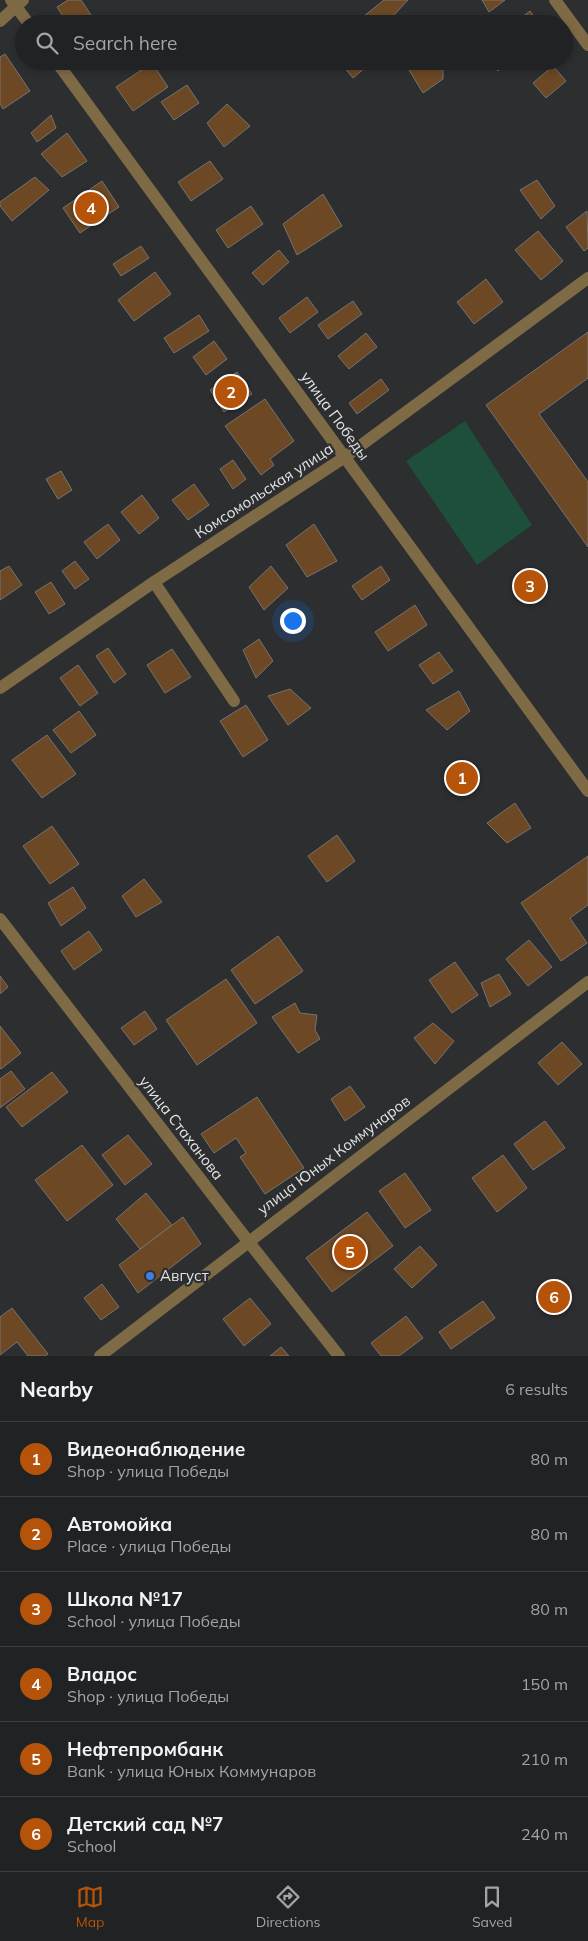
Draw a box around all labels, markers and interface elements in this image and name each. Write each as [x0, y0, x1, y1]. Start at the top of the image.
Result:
search box [15, 15, 573, 70]
icon: search [33, 29, 61, 57]
text: Search here [73, 31, 177, 55]
pin: 4 [75, 189, 107, 227]
street label: улица Победы [297, 368, 374, 464]
pin: 2 [215, 373, 247, 411]
street label: Комсомольская улица [191, 439, 337, 542]
pin: 3 [514, 567, 546, 605]
your location [280, 608, 306, 634]
pin: 1 [446, 759, 478, 797]
street label: улица Стаханова [135, 1072, 228, 1183]
street label: улица Юных Коммунаров [253, 1091, 414, 1218]
pin: 5 [334, 1233, 366, 1271]
place label: Август [160, 1266, 209, 1285]
marker: Август [144, 1270, 156, 1282]
pin: 6 [538, 1278, 570, 1316]
text: Nearby [20, 1376, 93, 1402]
text: 6 results [505, 1379, 568, 1399]
text: Видеонаблюдение [67, 1437, 245, 1461]
text: 1 [31, 1449, 41, 1469]
text: 80 m [531, 1449, 568, 1469]
text: Shop · улица Победы [67, 1461, 229, 1481]
text: Автомойка [67, 1512, 172, 1536]
text: 2 [31, 1524, 41, 1544]
text: 80 m [531, 1524, 568, 1544]
text: Place · улица Победы [67, 1536, 231, 1556]
text: Школа №17 [67, 1587, 183, 1611]
text: 3 [31, 1599, 41, 1619]
text: 80 m [531, 1599, 568, 1619]
text: School · улица Победы [67, 1611, 241, 1631]
text: Владос [67, 1662, 137, 1686]
text: 4 [31, 1674, 41, 1694]
text: 150 m [521, 1674, 568, 1694]
text: Shop · улица Победы [67, 1686, 229, 1706]
text: Нефтепромбанк [67, 1737, 223, 1761]
text: 5 [31, 1749, 41, 1769]
text: 210 m [521, 1749, 568, 1769]
text: Bank · улица Юных Коммунаров [67, 1761, 316, 1781]
text: Детский сад №7 [67, 1812, 223, 1836]
text: 6 [31, 1824, 41, 1844]
text: 240 m [521, 1824, 568, 1844]
text: School [67, 1836, 116, 1856]
tab: Map [76, 1883, 104, 1931]
tab: Directions [256, 1883, 321, 1931]
tab: Saved [472, 1883, 512, 1931]

